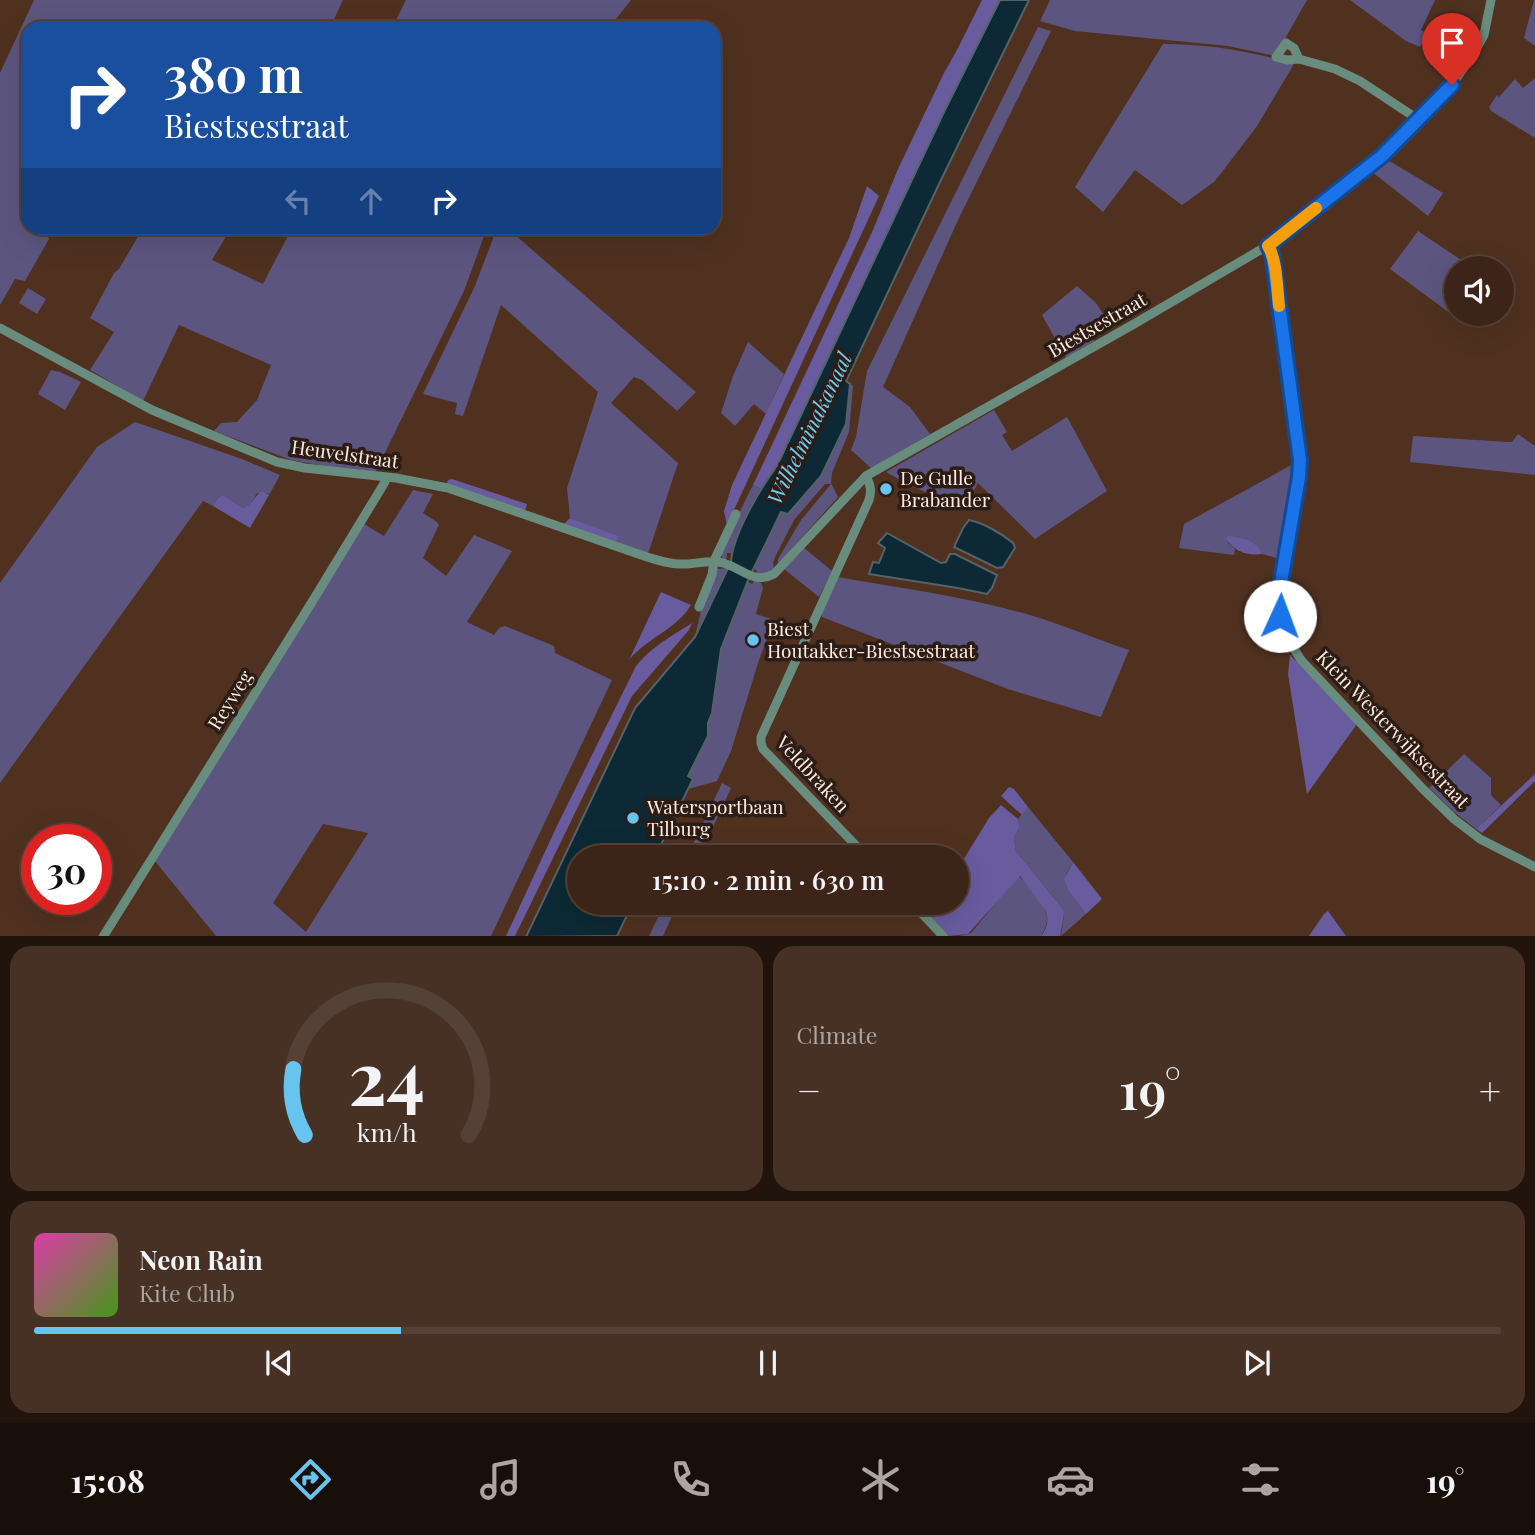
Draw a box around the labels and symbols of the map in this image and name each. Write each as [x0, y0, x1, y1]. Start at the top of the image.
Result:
pin [1422, 13, 1482, 85]
street label: Biestsestraat [1043, 285, 1151, 363]
water label: Wilhelminakanaal [759, 346, 858, 509]
street label: Heuvelstraat [290, 433, 401, 473]
place label: De Gulle Brabander [900, 464, 991, 512]
marker: De Gulle Brabander [878, 481, 894, 497]
position arrow [1243, 579, 1317, 653]
place label: Biest Houtakker-Biestsestraat [767, 615, 975, 663]
marker: Biest Houtakker-Biestsestraat [745, 632, 761, 648]
street label: Klein Westerwijksestraat [1311, 644, 1476, 813]
street label: Reyweg [201, 665, 258, 734]
street label: Veldbraken [771, 729, 856, 818]
place label: Watersportbaan Tilburg [646, 793, 784, 841]
marker: Watersportbaan Tilburg [625, 810, 641, 826]
speed limit sign: 30 [21, 824, 112, 915]

